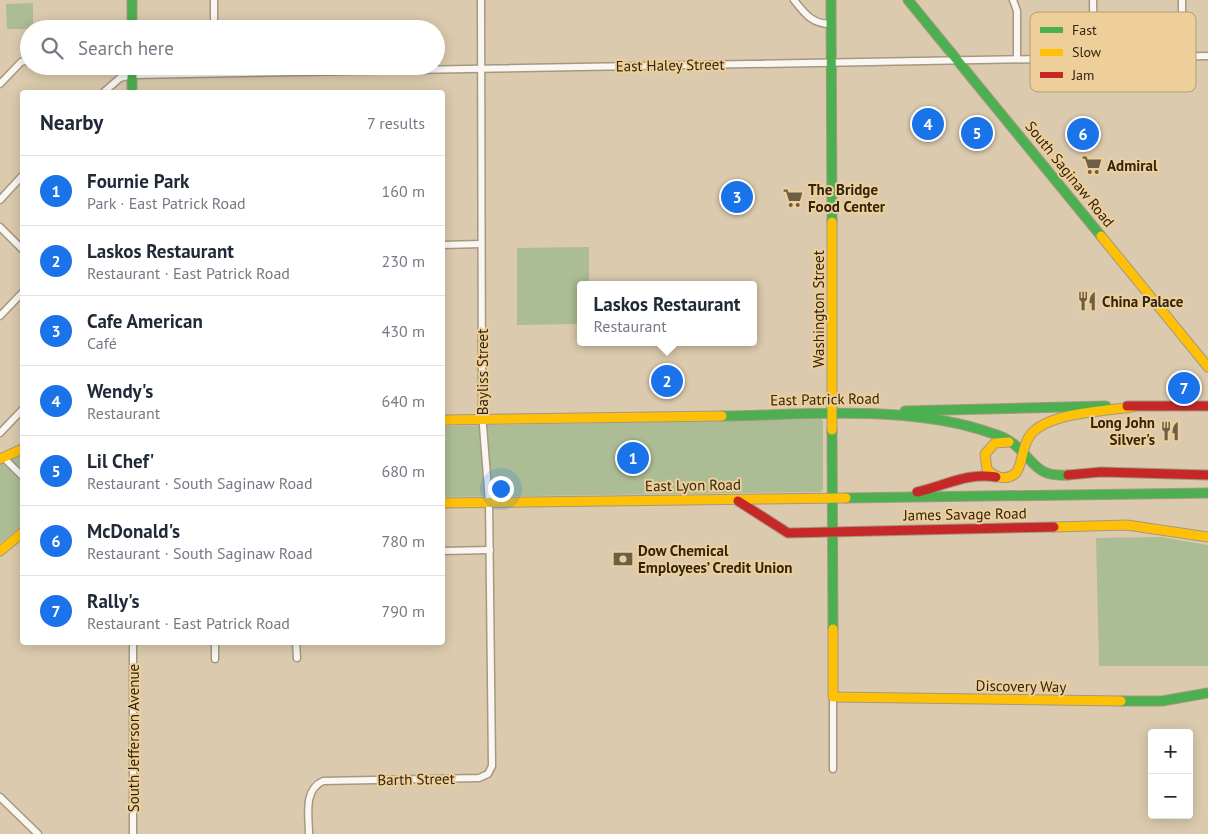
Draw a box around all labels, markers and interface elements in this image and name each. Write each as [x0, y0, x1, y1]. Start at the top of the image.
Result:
legend [1030, 12, 1196, 92]
search box [20, 20, 445, 75]
text: Fast [1072, 21, 1097, 39]
icon: search [38, 34, 66, 62]
text: Search here [78, 36, 174, 60]
text: Slow [1072, 43, 1102, 61]
street label: East Haley Street [615, 55, 725, 75]
text: Jam [1071, 66, 1094, 84]
pin: 4 [912, 105, 944, 143]
text: Nearby [40, 109, 103, 136]
text: 7 results [367, 113, 425, 133]
pin: 5 [961, 114, 993, 152]
pin: 6 [1067, 115, 1099, 153]
street label: South Saginaw Road [1021, 117, 1119, 231]
supermarket icon: Admiral [1081, 154, 1103, 176]
place label: Admiral [1107, 156, 1158, 175]
text: Fournie Park [87, 169, 189, 193]
pin: 3 [721, 178, 753, 216]
place label: The Bridge Food Center [808, 180, 886, 216]
text: 1 [51, 181, 61, 201]
text: 160 m [382, 181, 425, 201]
supermarket icon: The Bridge Food Center [782, 187, 804, 209]
text: Park · East Patrick Road [87, 193, 246, 213]
text: Laskos Restaurant [87, 239, 234, 263]
street label: Washington Street [809, 250, 828, 368]
text: 2 [51, 251, 61, 271]
text: 230 m [382, 251, 425, 271]
text: Restaurant · East Patrick Road [87, 263, 290, 283]
popup [577, 281, 757, 346]
restaurant icon: China Palace [1076, 290, 1098, 312]
text: Laskos Restaurant [594, 292, 740, 316]
place label: China Palace [1102, 292, 1184, 311]
text: Cafe American [87, 309, 203, 333]
text: Restaurant [594, 316, 667, 336]
text: 3 [51, 321, 61, 341]
text: 430 m [382, 321, 425, 341]
street label: Bayliss Street [473, 329, 492, 415]
text: Café [87, 333, 117, 353]
pin: 2 [651, 362, 683, 400]
pin: 7 [1168, 369, 1200, 407]
text: Wendy's [87, 379, 153, 403]
street label: East Patrick Road [770, 389, 880, 409]
text: 4 [51, 391, 61, 411]
text: 640 m [382, 391, 425, 411]
text: Restaurant [87, 403, 160, 423]
place label: Long John Silver's [1090, 413, 1155, 449]
restaurant icon: Long John Silver's [1159, 420, 1181, 442]
pin: 1 [617, 439, 649, 477]
text: Lil Chef' [87, 449, 154, 473]
text: 5 [51, 461, 61, 481]
text: 680 m [382, 461, 425, 481]
text: Restaurant · South Saginaw Road [87, 473, 313, 493]
street label: East Lyon Road [645, 475, 741, 495]
your location [488, 476, 514, 502]
street label: James Savage Road [902, 503, 1027, 525]
text: McDonald's [87, 519, 180, 543]
text: 6 [51, 531, 61, 551]
text: 780 m [382, 531, 425, 551]
place label: Dow Chemical Employees’ Credit Union [638, 541, 793, 577]
text: Restaurant · South Saginaw Road [87, 543, 313, 563]
bank icon: Dow Chemical Employees’ Credit Union [612, 548, 634, 570]
text: Rally's [87, 589, 140, 613]
text: 7 [51, 601, 61, 621]
text: 790 m [382, 601, 425, 621]
text: Restaurant · East Patrick Road [87, 613, 290, 633]
street label: South Jefferson Avenue [124, 664, 143, 812]
street label: Discovery Way [976, 676, 1066, 696]
map controls [1148, 729, 1193, 819]
button: + [1148, 729, 1193, 774]
street label: Barth Street [377, 769, 455, 789]
button: − [1148, 774, 1193, 819]

